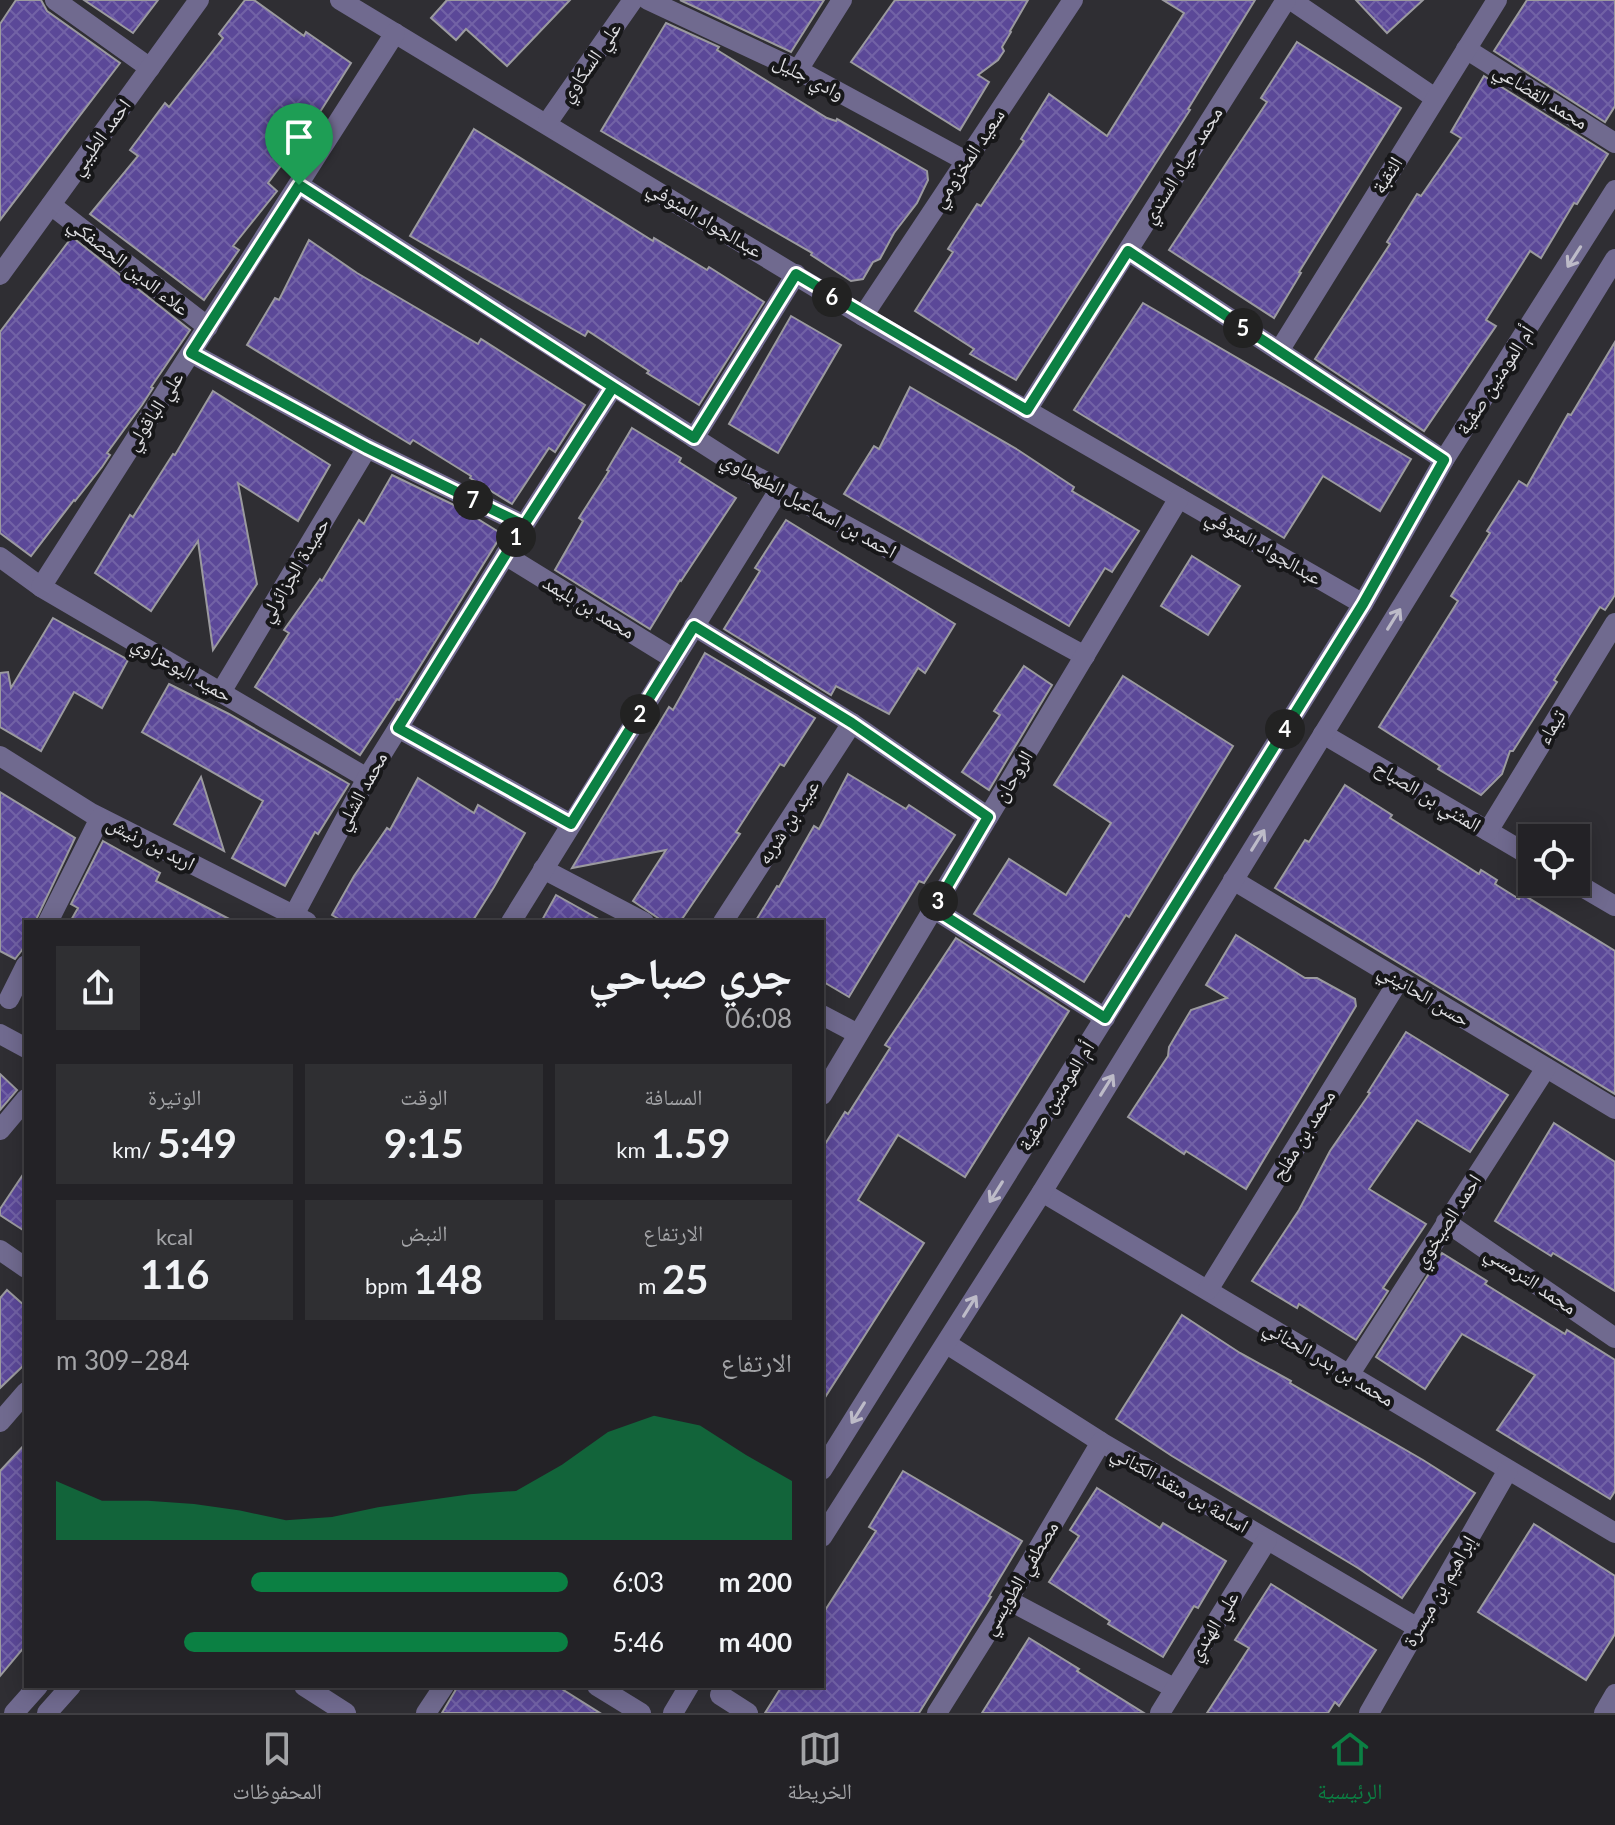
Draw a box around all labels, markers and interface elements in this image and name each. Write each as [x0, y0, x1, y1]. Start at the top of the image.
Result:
street label: علي السكاوي [553, 17, 630, 109]
street label: وادي جليل [768, 48, 849, 109]
street label: محمد القضاعي [1487, 57, 1593, 138]
street label: احمد الطيبي [63, 93, 139, 182]
street label: محمد حياه السندي [1136, 102, 1231, 230]
pin [265, 103, 333, 185]
street label: سعيد المخزومي [925, 103, 1013, 214]
icon: arrive [277, 115, 321, 159]
street label: الثقبة [1366, 152, 1407, 198]
street label: عبدالجواد المنوفي [641, 174, 767, 266]
street label: علاء الدين الحصفكي [61, 211, 195, 324]
one-way arrow [1566, 245, 1583, 267]
pin: 6 [812, 277, 852, 317]
text: 6 [826, 283, 838, 310]
pin: 5 [1223, 308, 1263, 348]
text: 5 [1237, 314, 1249, 341]
street label: أم المومنين صفية [1450, 321, 1541, 440]
street label: علي الباقولي [119, 366, 192, 457]
street label: احمد بن اسماعيل الطهطاوي [715, 446, 901, 567]
pin: 7 [453, 480, 493, 520]
text: 7 [467, 486, 479, 513]
street label: عبدالجواد المنوفي [1200, 503, 1327, 593]
street label: حميدة الجزائرلي [253, 513, 338, 629]
pin: 1 [496, 517, 536, 557]
text: 1 [510, 523, 522, 550]
street label: محمد بن بليمد [539, 569, 640, 644]
one-way arrow [1387, 608, 1403, 631]
street label: حميد البوعزاوي [126, 630, 237, 711]
pin: 2 [620, 694, 660, 734]
text: 2 [634, 700, 646, 727]
street label: تيماء [1531, 705, 1570, 748]
pin: 4 [1265, 709, 1305, 749]
text: 4 [1279, 715, 1291, 742]
street label: الروحان [987, 745, 1038, 806]
street label: محمد الشلي [329, 747, 396, 836]
street label: المثني بن الصباح [1368, 754, 1486, 841]
street label: عبيد بن شربه [751, 775, 824, 869]
street label: اربد بن رنيش [103, 810, 200, 875]
map controls [1518, 824, 1590, 896]
button: locate [1518, 824, 1590, 896]
one-way arrow [1250, 829, 1266, 852]
pin: 3 [918, 881, 958, 921]
text: 3 [932, 887, 944, 914]
button: share [56, 946, 140, 1030]
text: جري صباحي [588, 946, 792, 998]
street label: حسن الحانيني [1372, 957, 1475, 1035]
text: 06:08 [725, 1002, 792, 1034]
street label: أم المومنين صفية [1012, 1036, 1101, 1156]
one-way arrow [1099, 1075, 1116, 1097]
text: الوتيرة [148, 1083, 201, 1110]
text: الوقت [400, 1083, 448, 1110]
text: المسافة [644, 1083, 703, 1110]
street label: محمد بن مفلح [1265, 1085, 1341, 1185]
text: 5:49 [157, 1119, 237, 1167]
text: 9:15 [384, 1119, 464, 1167]
text: 1.59 [651, 1119, 730, 1167]
text: /km [112, 1136, 157, 1163]
text: km [616, 1136, 651, 1163]
street label: احمد الصيخوي [1407, 1169, 1490, 1275]
one-way arrow [988, 1180, 1004, 1203]
text: النبض [401, 1219, 447, 1246]
text: الارتفاع [643, 1219, 703, 1246]
text: kcal [156, 1223, 193, 1250]
street label: محمد الترمسي [1478, 1240, 1582, 1323]
text: 116 [140, 1250, 209, 1298]
text: 148 [413, 1255, 483, 1303]
text: 25 [662, 1255, 708, 1303]
text: bpm [365, 1272, 413, 1299]
text: m [638, 1272, 662, 1299]
one-way arrow [963, 1295, 979, 1318]
street label: محمد بن بدر الحناني [1257, 1314, 1399, 1415]
text: 284–309 m [56, 1344, 190, 1376]
text: الارتفاع [721, 1346, 792, 1378]
one-way arrow [850, 1401, 866, 1424]
street label: اسامة بن منقذ الكناني [1105, 1439, 1253, 1541]
street label: مصطفي الطويسي [976, 1516, 1067, 1641]
street label: إبراهيم بن ميسرة [1397, 1531, 1482, 1652]
text: 6:03 [612, 1566, 664, 1598]
text: 200 m [719, 1566, 792, 1598]
street label: علي الهندي [1181, 1586, 1247, 1668]
text: 5:46 [612, 1626, 664, 1658]
text: 400 m [719, 1626, 792, 1658]
tab: المحفوظات [233, 1727, 322, 1813]
tab: الخريطة [787, 1727, 852, 1813]
tab: الرئيسية [1317, 1727, 1382, 1813]

